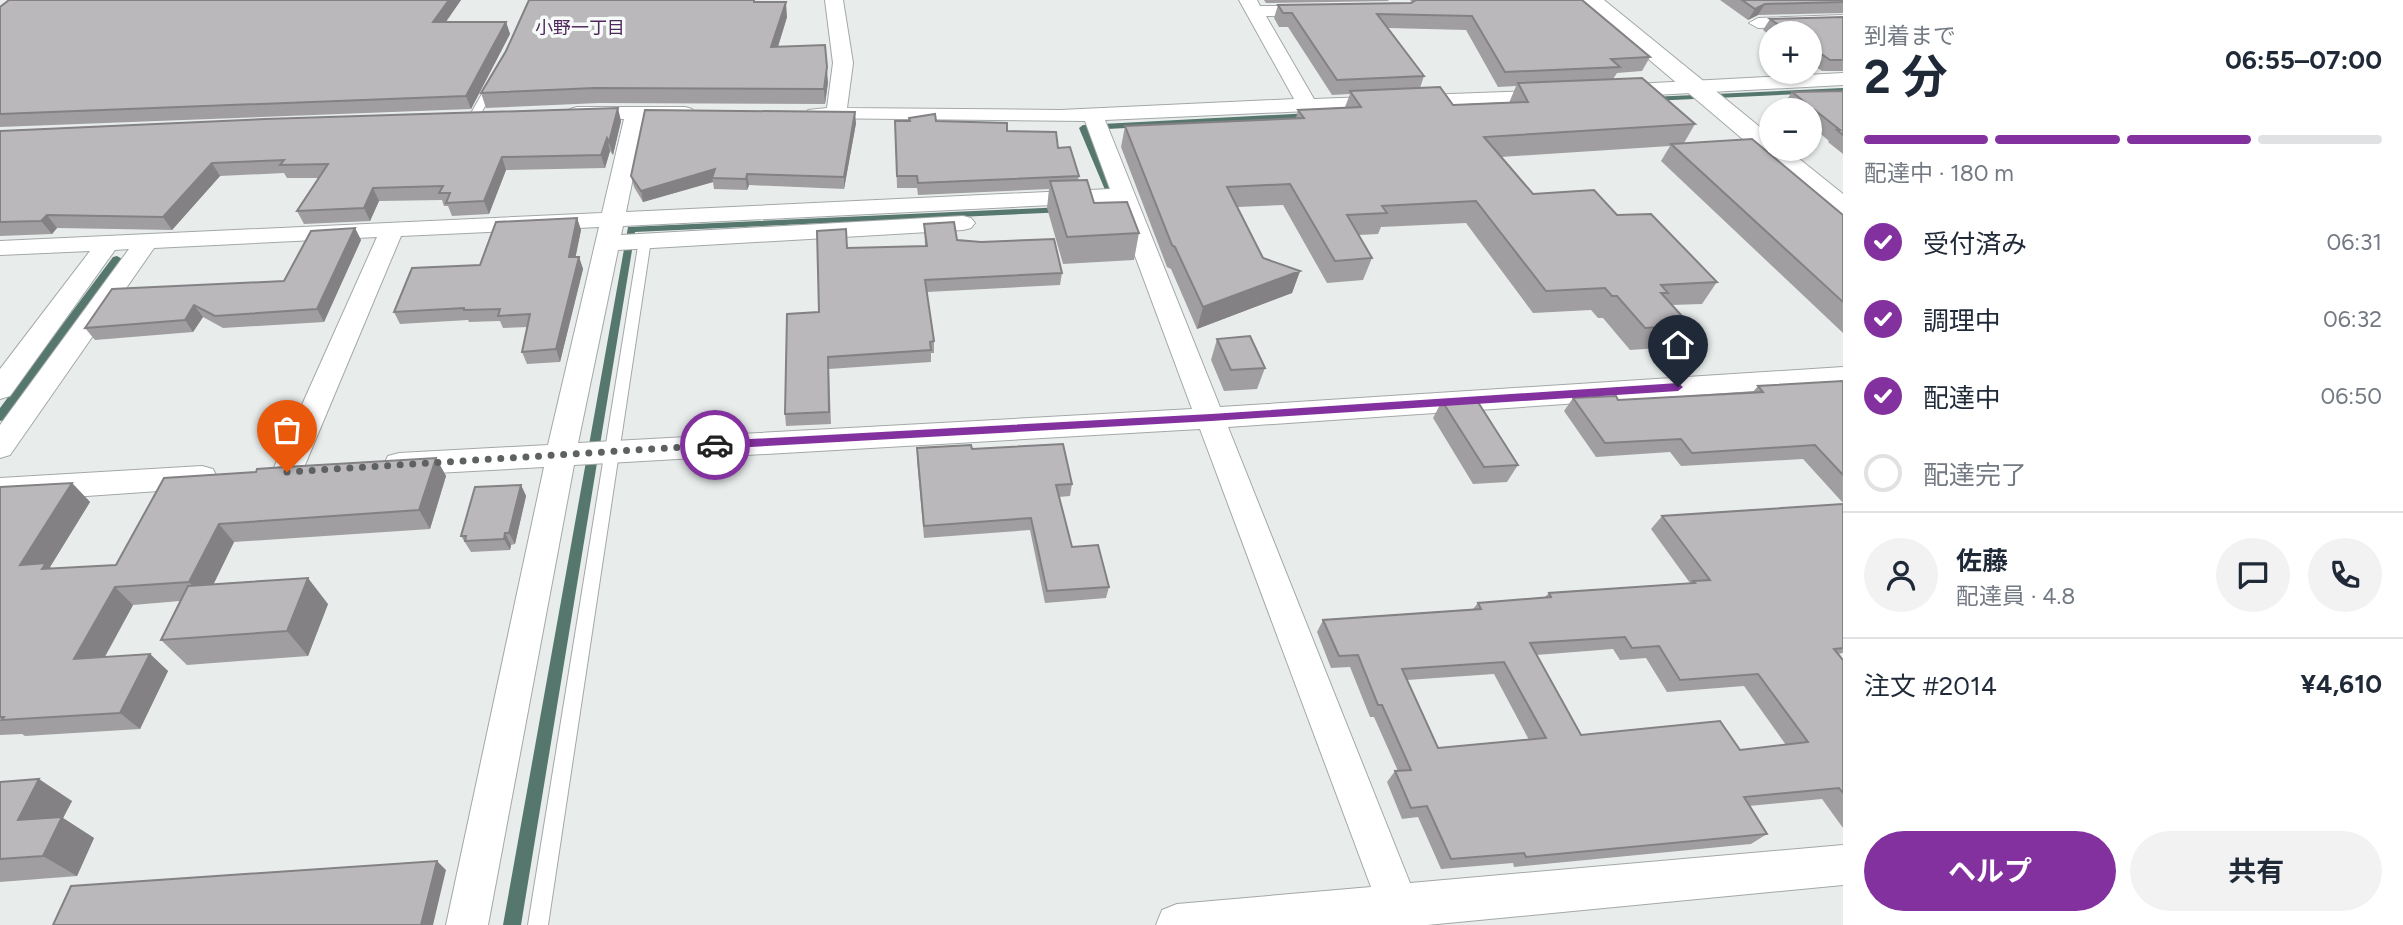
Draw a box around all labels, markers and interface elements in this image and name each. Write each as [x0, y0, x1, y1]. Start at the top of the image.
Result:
district label: 小野一丁目 [535, 17, 625, 39]
map controls [1759, 21, 1822, 161]
button: + [1759, 21, 1822, 84]
text: 到着まで [1864, 22, 1956, 50]
text: 06:55–07:00 [2225, 44, 2382, 76]
text: 2 分 [1864, 49, 1948, 105]
button: − [1759, 98, 1822, 161]
text: 配達中 · 180 m [1864, 159, 2014, 187]
icon: check [1864, 223, 1902, 261]
text: 受付済み [1923, 228, 2027, 260]
text: 06:31 [2326, 228, 2382, 256]
icon: check [1864, 300, 1902, 338]
text: 調理中 [1923, 305, 2001, 337]
text: 06:32 [2323, 305, 2382, 333]
pin [1648, 315, 1708, 387]
icon: home [1659, 326, 1697, 364]
icon: check [1864, 377, 1902, 415]
text: 配達中 [1923, 382, 2001, 414]
text: 06:50 [2320, 382, 2382, 410]
pin [257, 400, 317, 472]
courier [680, 410, 750, 480]
icon: bag [268, 411, 306, 449]
icon: car [696, 426, 734, 464]
text: 配達完了 [1923, 459, 2027, 491]
button: person [1864, 538, 1938, 612]
button: chat [2216, 538, 2290, 612]
button: phone [2308, 538, 2382, 612]
text: 佐藤 [1956, 545, 2008, 577]
text: 配達員 · 4.8 [1956, 582, 2075, 610]
text: ¥4,610 [2300, 668, 2382, 700]
text: 注文 #2014 [1864, 670, 1997, 702]
button: ヘルプ [1864, 831, 2116, 911]
button: 共有 [2130, 831, 2382, 911]

